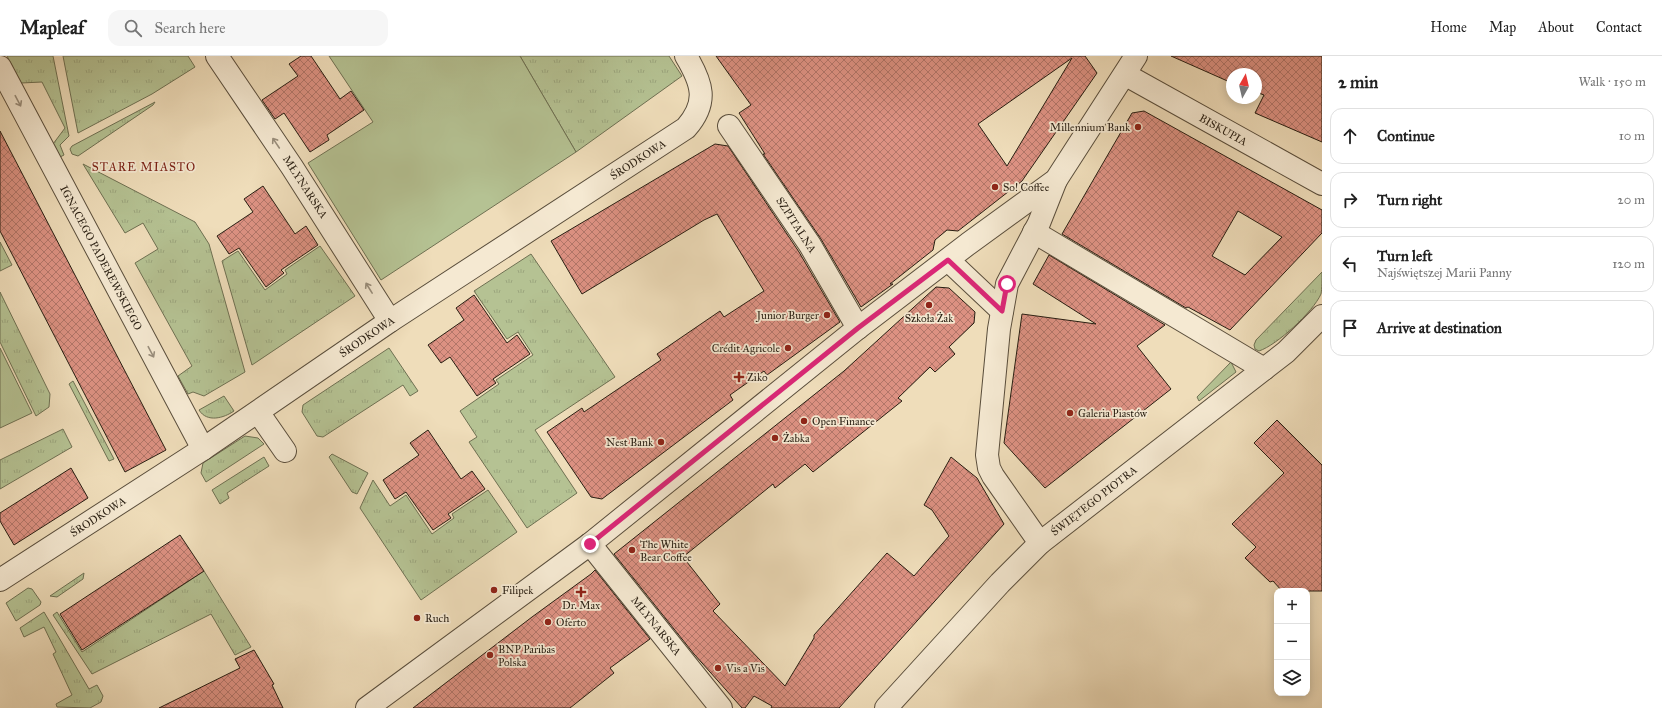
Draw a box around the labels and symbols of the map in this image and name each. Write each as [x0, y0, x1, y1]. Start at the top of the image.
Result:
north arrow [1226, 68, 1262, 104]
one-way arrow [15, 95, 22, 107]
street label: BISKUPIA [1197, 111, 1250, 149]
place label: Millennium Bank [1050, 121, 1131, 134]
marker: Millennium Bank [1133, 122, 1143, 132]
street label: ŚRODKOWA [607, 136, 669, 183]
one-way arrow [272, 138, 280, 149]
street label: MŁYNARSKA [280, 153, 330, 221]
district label: STARE MIASTO [92, 160, 196, 174]
place label: So! Coffee [1003, 181, 1050, 194]
marker: So! Coffee [990, 182, 1000, 192]
street label: IGNACEGO PADEREWSKIEGO [57, 183, 145, 333]
street label: SZPITALNA [773, 195, 819, 256]
route start [998, 275, 1016, 293]
one-way arrow [365, 283, 373, 294]
marker: Szkoła Żak [924, 300, 934, 310]
place label: Junior Burger [756, 309, 820, 323]
marker: Junior Burger [822, 310, 832, 320]
place label: Szkoła Żak [905, 311, 954, 325]
street label: ŚRODKOWA [336, 313, 398, 360]
place label: Crédit Agricole [712, 342, 780, 355]
marker: Crédit Agricole [783, 343, 793, 353]
one-way arrow [148, 346, 156, 358]
place label: Ziko [747, 371, 768, 384]
marker: Ziko [734, 372, 744, 382]
place label: Galeria Piastów [1078, 407, 1148, 420]
marker: Galeria Piastów [1065, 408, 1075, 418]
place label: Open Finance [812, 415, 875, 428]
marker: Open Finance [799, 416, 809, 426]
place label: Żabka [783, 431, 810, 445]
marker: Żabka [770, 433, 780, 443]
place label: Nest Bank [606, 436, 654, 449]
marker: Nest Bank [656, 437, 666, 447]
street label: ŚWIĘTEGO PIOTRA [1048, 462, 1140, 539]
street label: ŚRODKOWA [67, 493, 129, 540]
route end [581, 535, 599, 553]
place label: The White Bear Coffee [640, 538, 692, 564]
marker: The White Bear Coffee [627, 545, 637, 555]
place label: Filipek [502, 584, 534, 597]
marker: Filipek [489, 585, 499, 595]
marker: Dr. Max [576, 587, 586, 597]
street label: MŁYNARSKA [628, 594, 684, 659]
place label: Dr. Max [562, 599, 600, 612]
place label: Ruch [425, 612, 449, 625]
marker: Ruch [412, 613, 422, 623]
place label: Oferto [556, 616, 587, 629]
marker: Oferto [543, 617, 553, 627]
place label: BNP Paribas Polska [498, 643, 555, 669]
marker: BNP Paribas Polska [485, 650, 495, 660]
place label: Vis a Vis [725, 662, 765, 675]
marker: Vis a Vis [713, 663, 723, 673]

